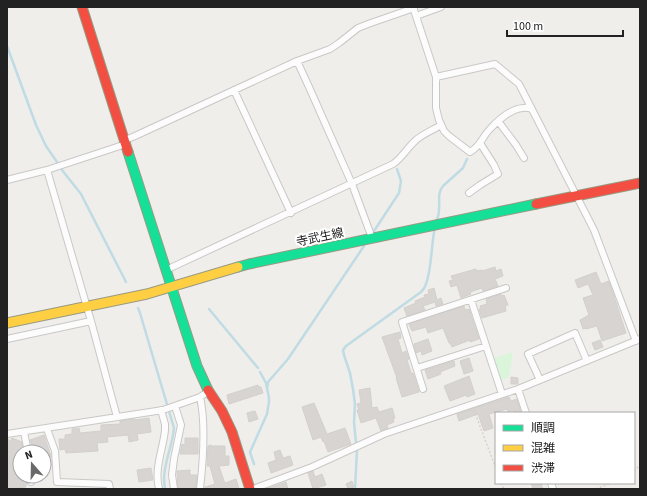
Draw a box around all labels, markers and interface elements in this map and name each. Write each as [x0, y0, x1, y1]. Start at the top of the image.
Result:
scale bar [507, 12, 623, 38]
text: 100 m [513, 18, 543, 35]
street label: 寺武生線 [295, 224, 345, 251]
legend [495, 412, 635, 484]
text: 順調 [531, 420, 555, 437]
text: 混雑 [531, 440, 555, 457]
north arrow [12, 444, 52, 484]
text: N [23, 447, 35, 463]
text: 渋滞 [531, 460, 555, 477]

